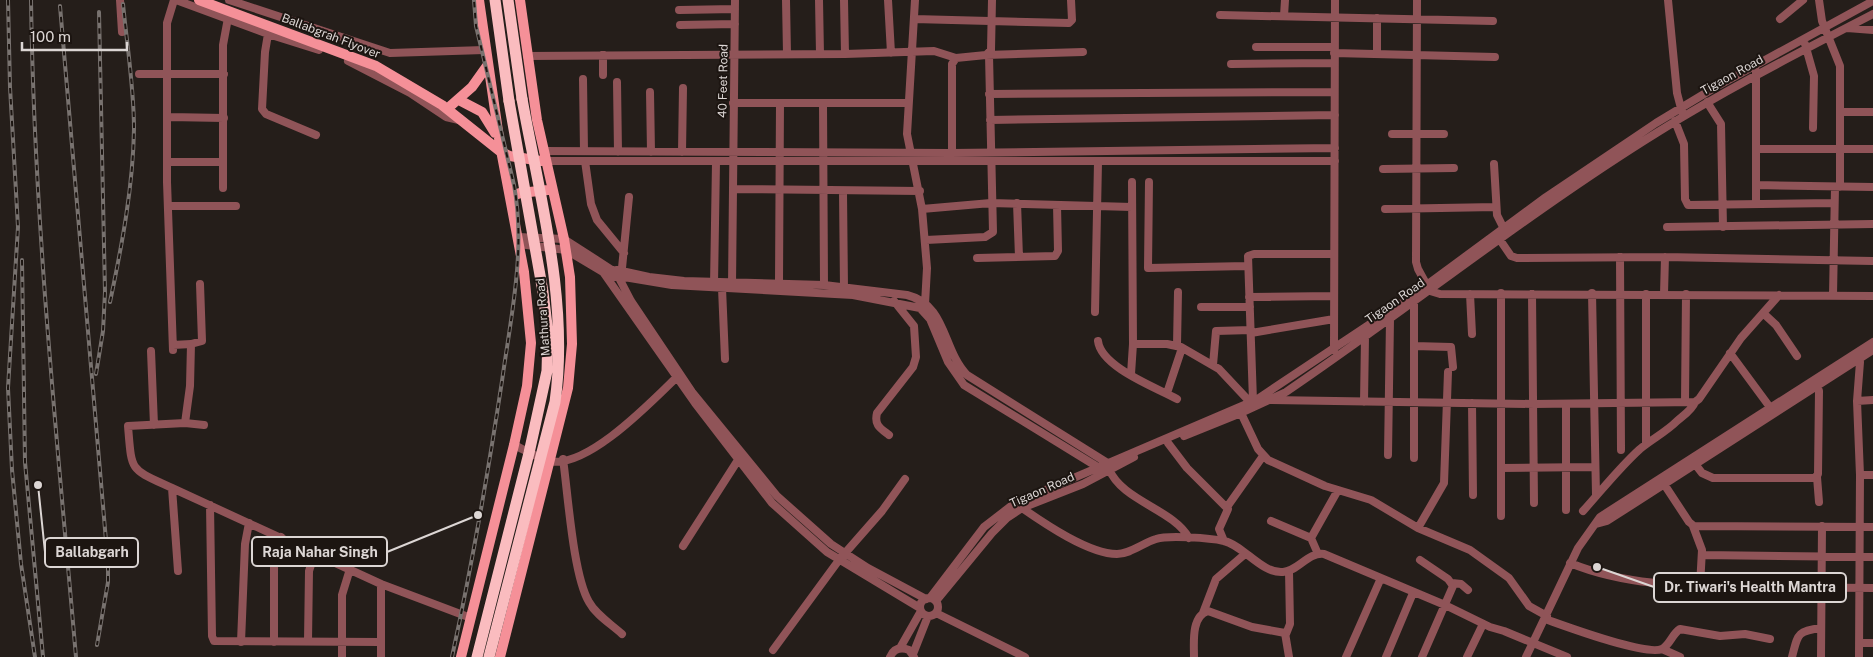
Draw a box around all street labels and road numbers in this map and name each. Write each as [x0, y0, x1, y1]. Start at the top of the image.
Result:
street label: Ballabgrah Flyover [280, 11, 383, 61]
street label: 40 Feet Road [715, 44, 731, 118]
street label: Tigaon Road [1698, 52, 1766, 98]
street label: Tigaon Road [1363, 275, 1427, 327]
street label: Mathura Road [533, 278, 553, 356]
street label: Tigaon Road [1008, 470, 1076, 510]

